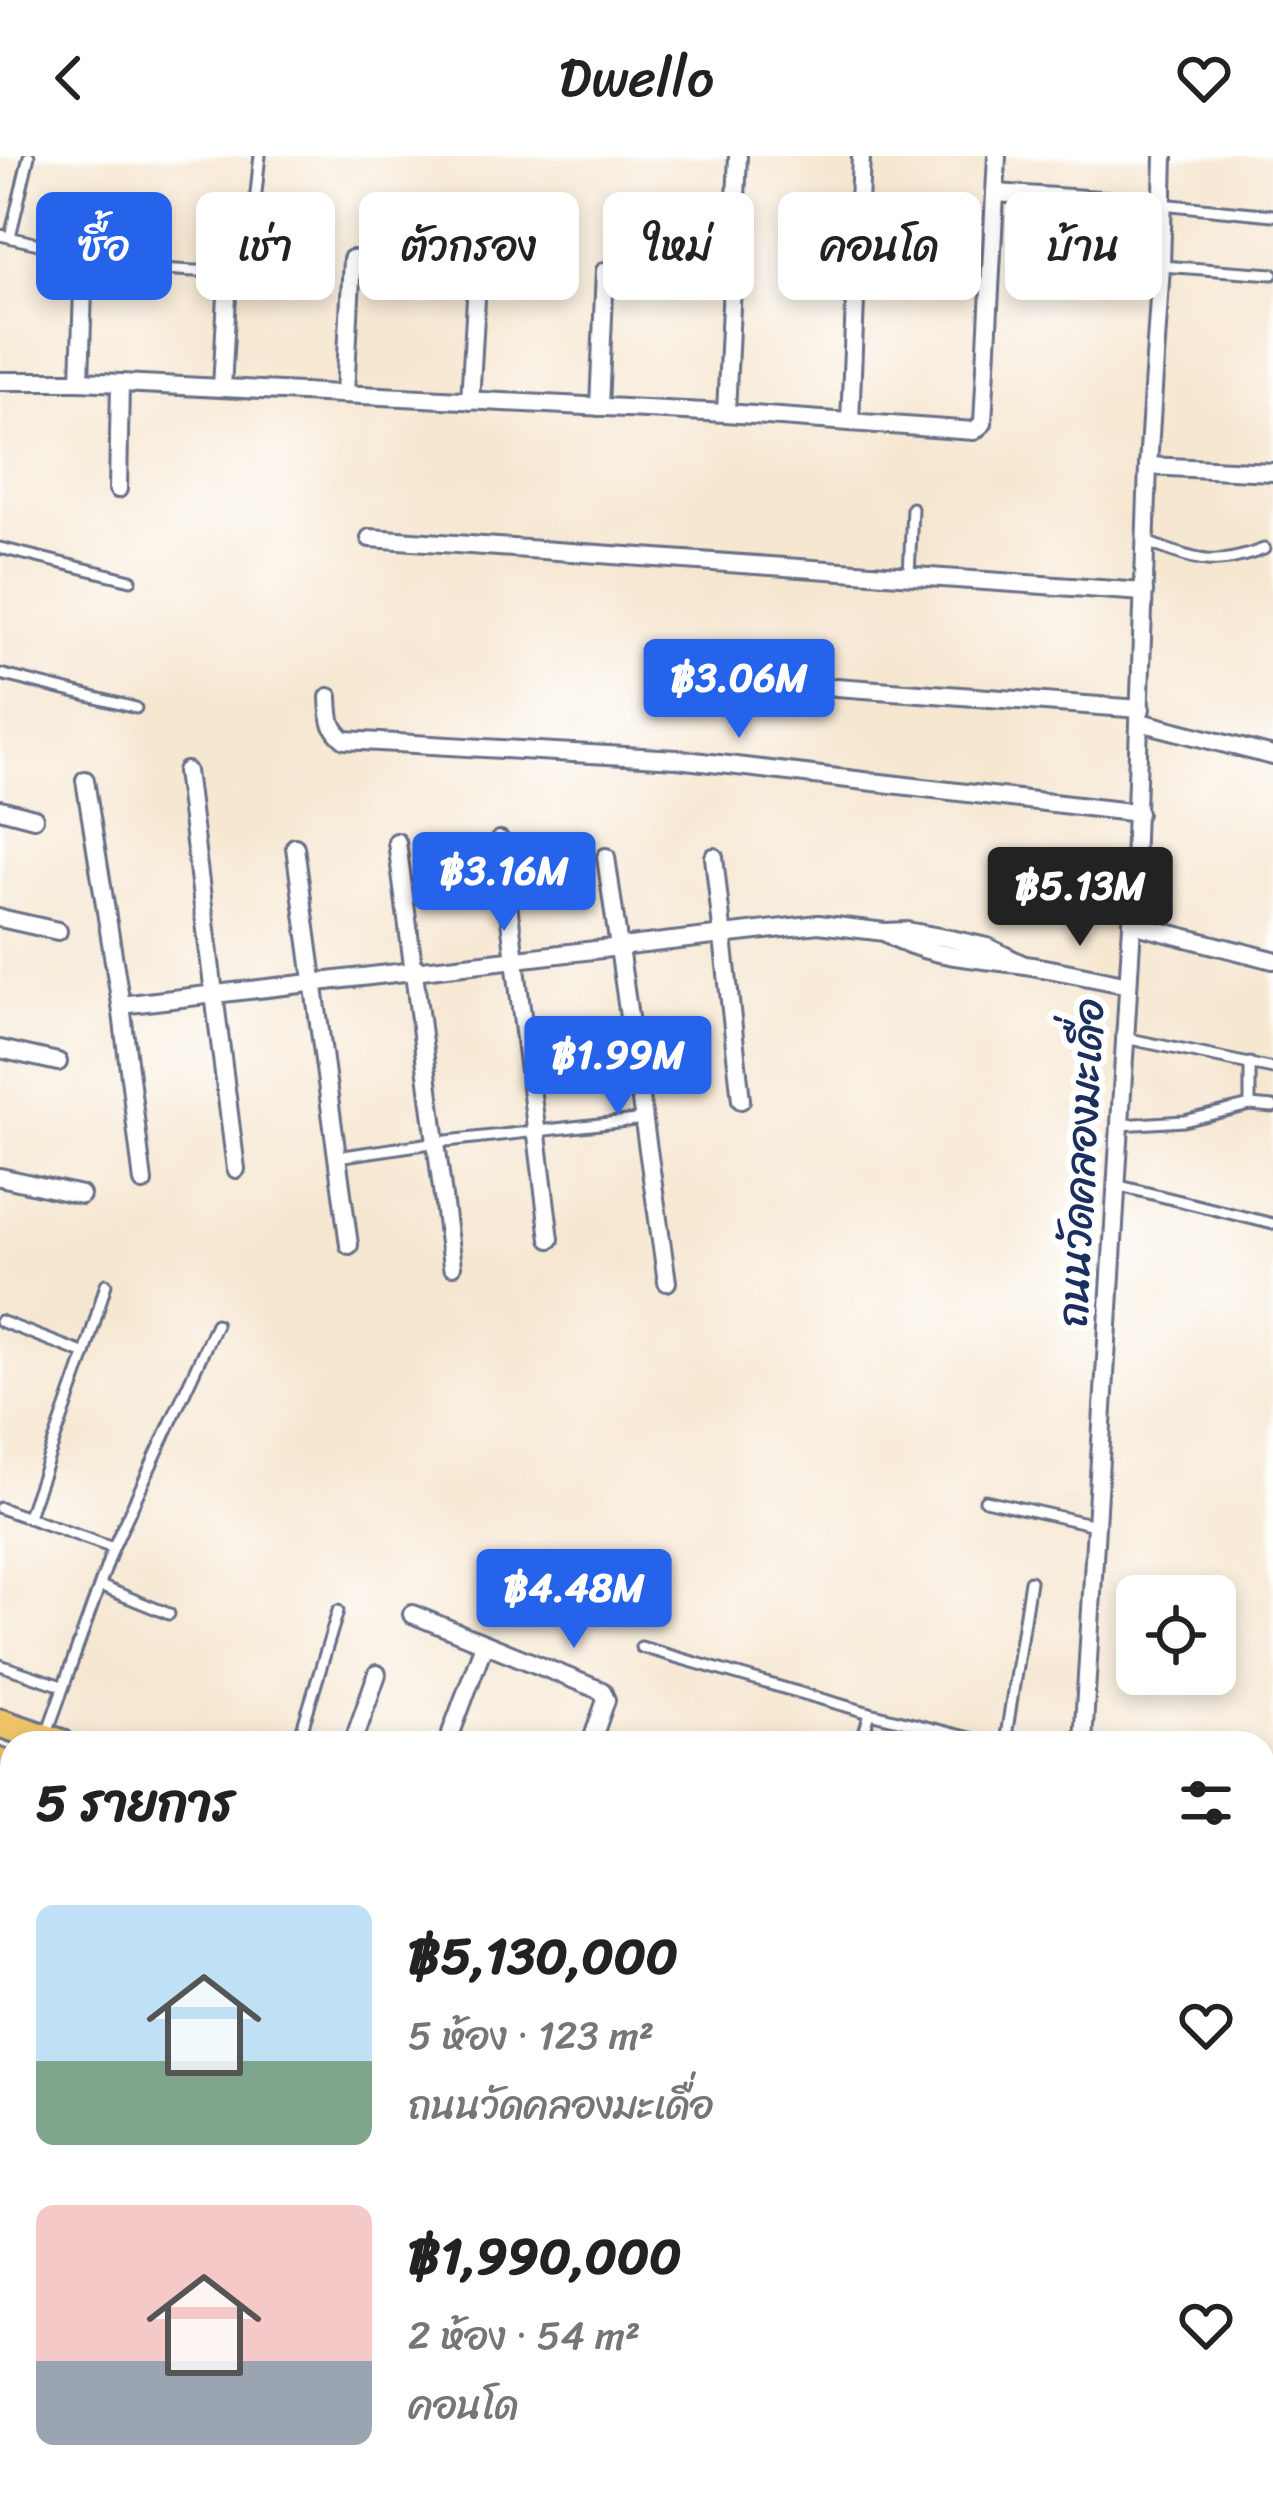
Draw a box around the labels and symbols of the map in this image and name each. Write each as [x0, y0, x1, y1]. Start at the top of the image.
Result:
pin: ฿3.06M [641, 639, 837, 741]
pin: ฿3.16M [406, 832, 602, 934]
pin: ฿5.13M [982, 847, 1178, 949]
street label: ถนนวัดคลองมะเดื่อ [1035, 997, 1127, 1329]
pin: ฿1.99M [520, 1016, 716, 1118]
pin: ฿4.48M [476, 1549, 672, 1651]

